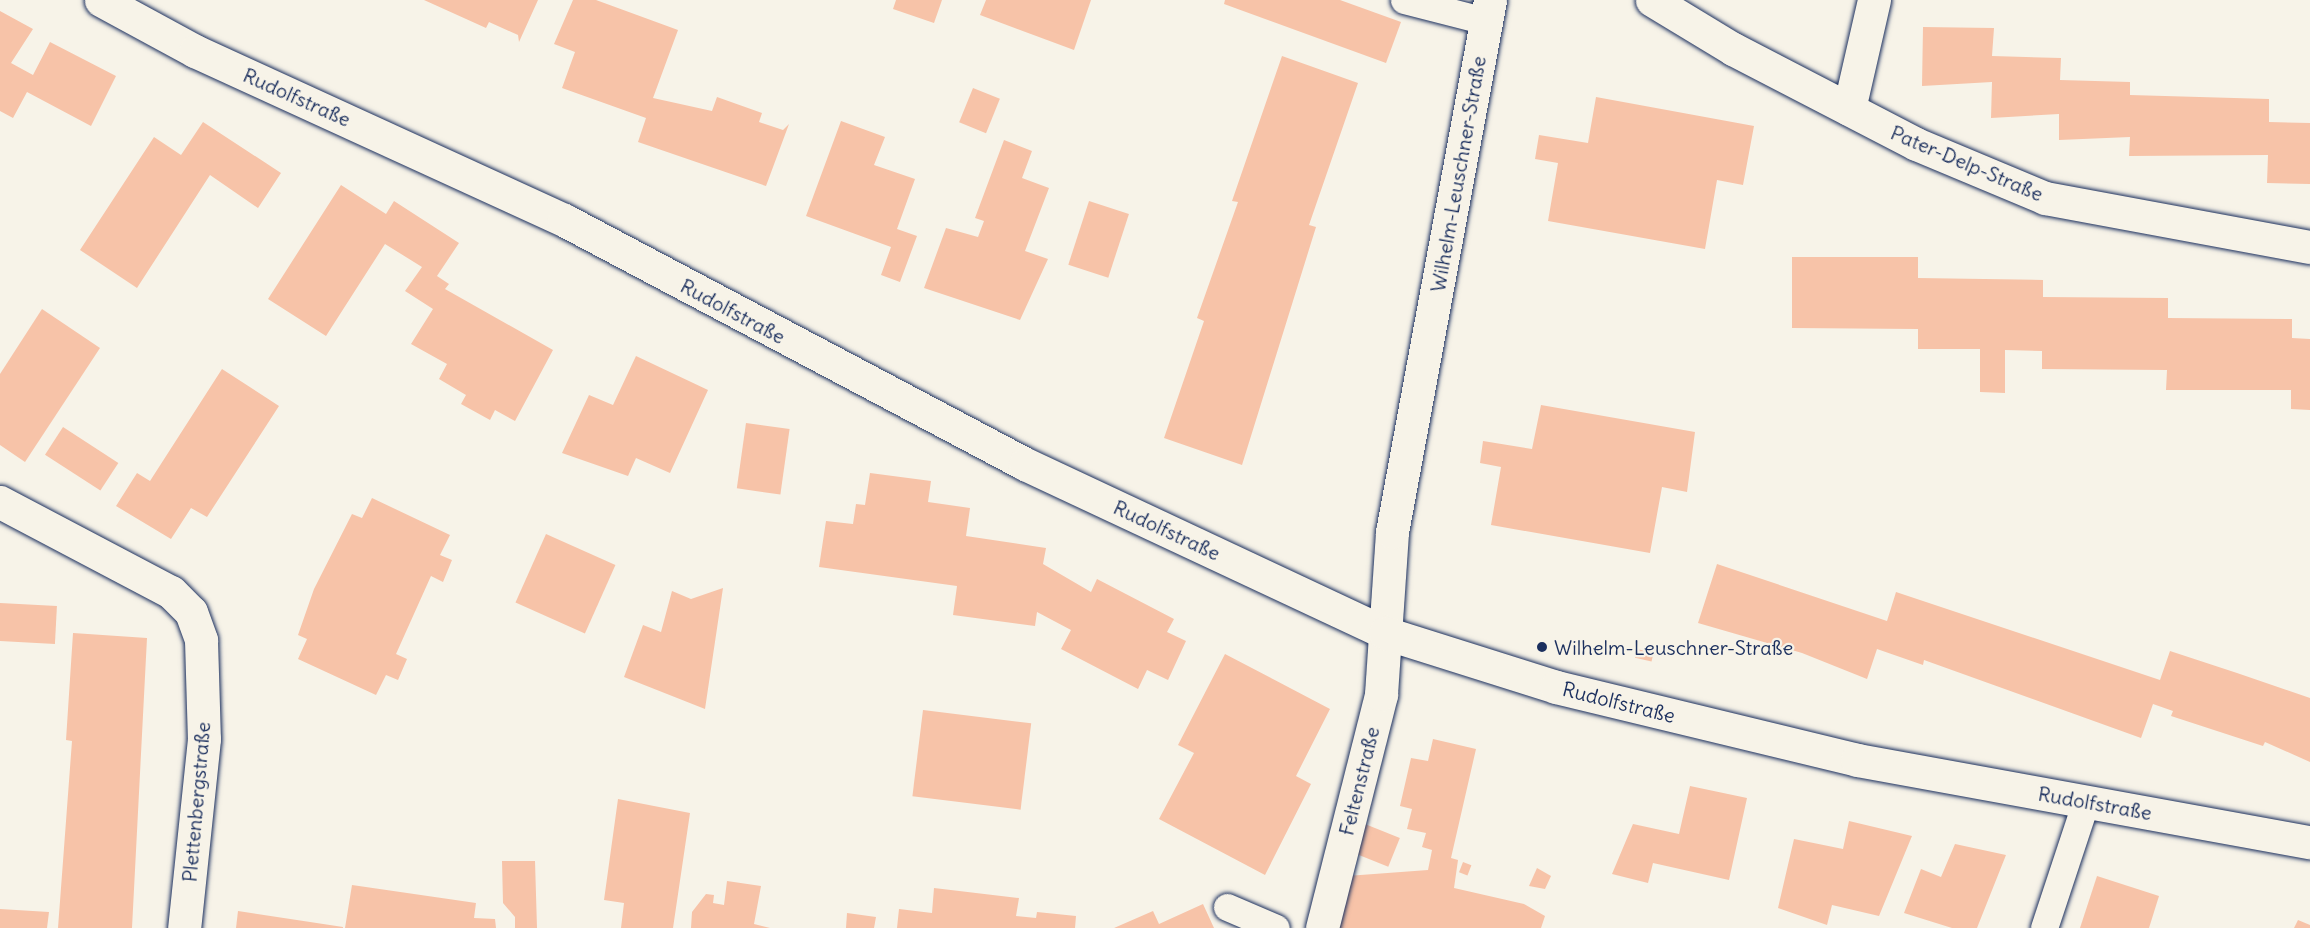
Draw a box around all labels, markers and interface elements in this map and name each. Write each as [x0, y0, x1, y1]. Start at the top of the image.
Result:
street label: Wilhelm-Leuschner-Straße [1425, 54, 1491, 294]
street label: Rudolfstraße [240, 63, 354, 131]
street label: Pater-Delp-Straße [1887, 120, 2047, 206]
street label: Rudolfstraße [677, 273, 789, 349]
street label: Rudolfstraße [1110, 495, 1224, 565]
place label: Wilhelm-Leuschner-Straße [1554, 635, 1793, 659]
marker: Wilhelm-Leuschner-Straße [1535, 640, 1549, 654]
street label: Rudolfstraße [1560, 676, 1678, 728]
street label: Plettenbergstraße [177, 721, 215, 883]
street label: Feltenstraße [1334, 724, 1384, 838]
street label: Rudolfstraße [2036, 781, 2154, 825]

